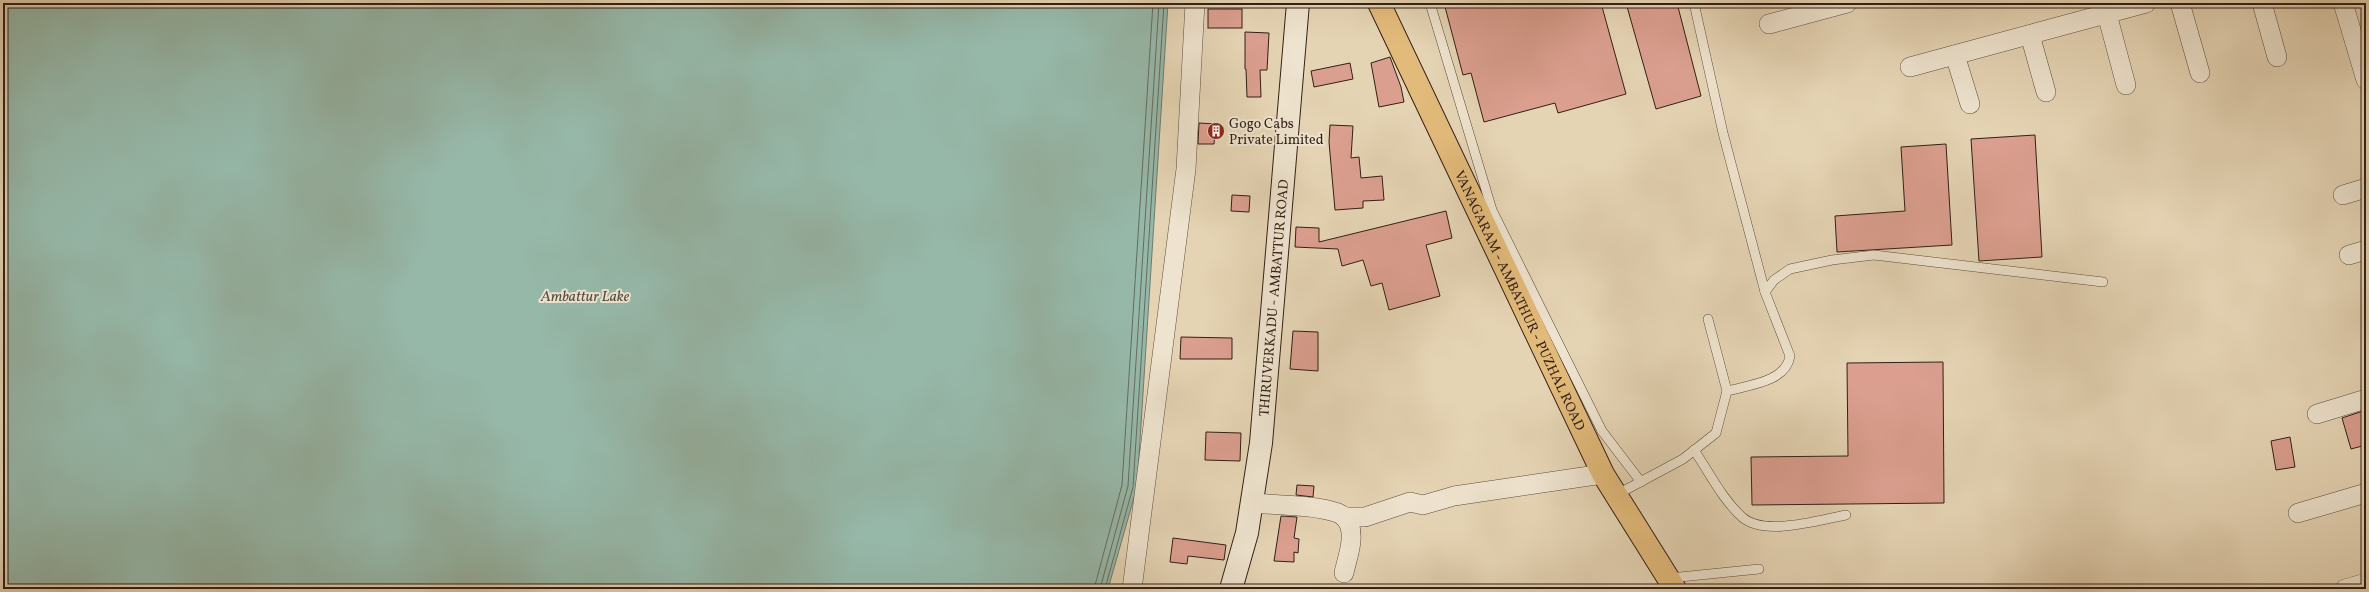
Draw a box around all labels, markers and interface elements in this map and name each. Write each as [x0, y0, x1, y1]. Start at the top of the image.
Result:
place label: Gogo Cabs Private Limited [1229, 115, 1324, 150]
building icon: Gogo Cabs Private Limited [1206, 121, 1226, 141]
street label: VANAGARAM - AMBATHUR - PUZHAL ROAD [1449, 168, 1589, 434]
street label: THIRUVERKADU - AMBATTUR ROAD [1255, 179, 1294, 417]
water label: Ambattur Lake [540, 287, 630, 308]

